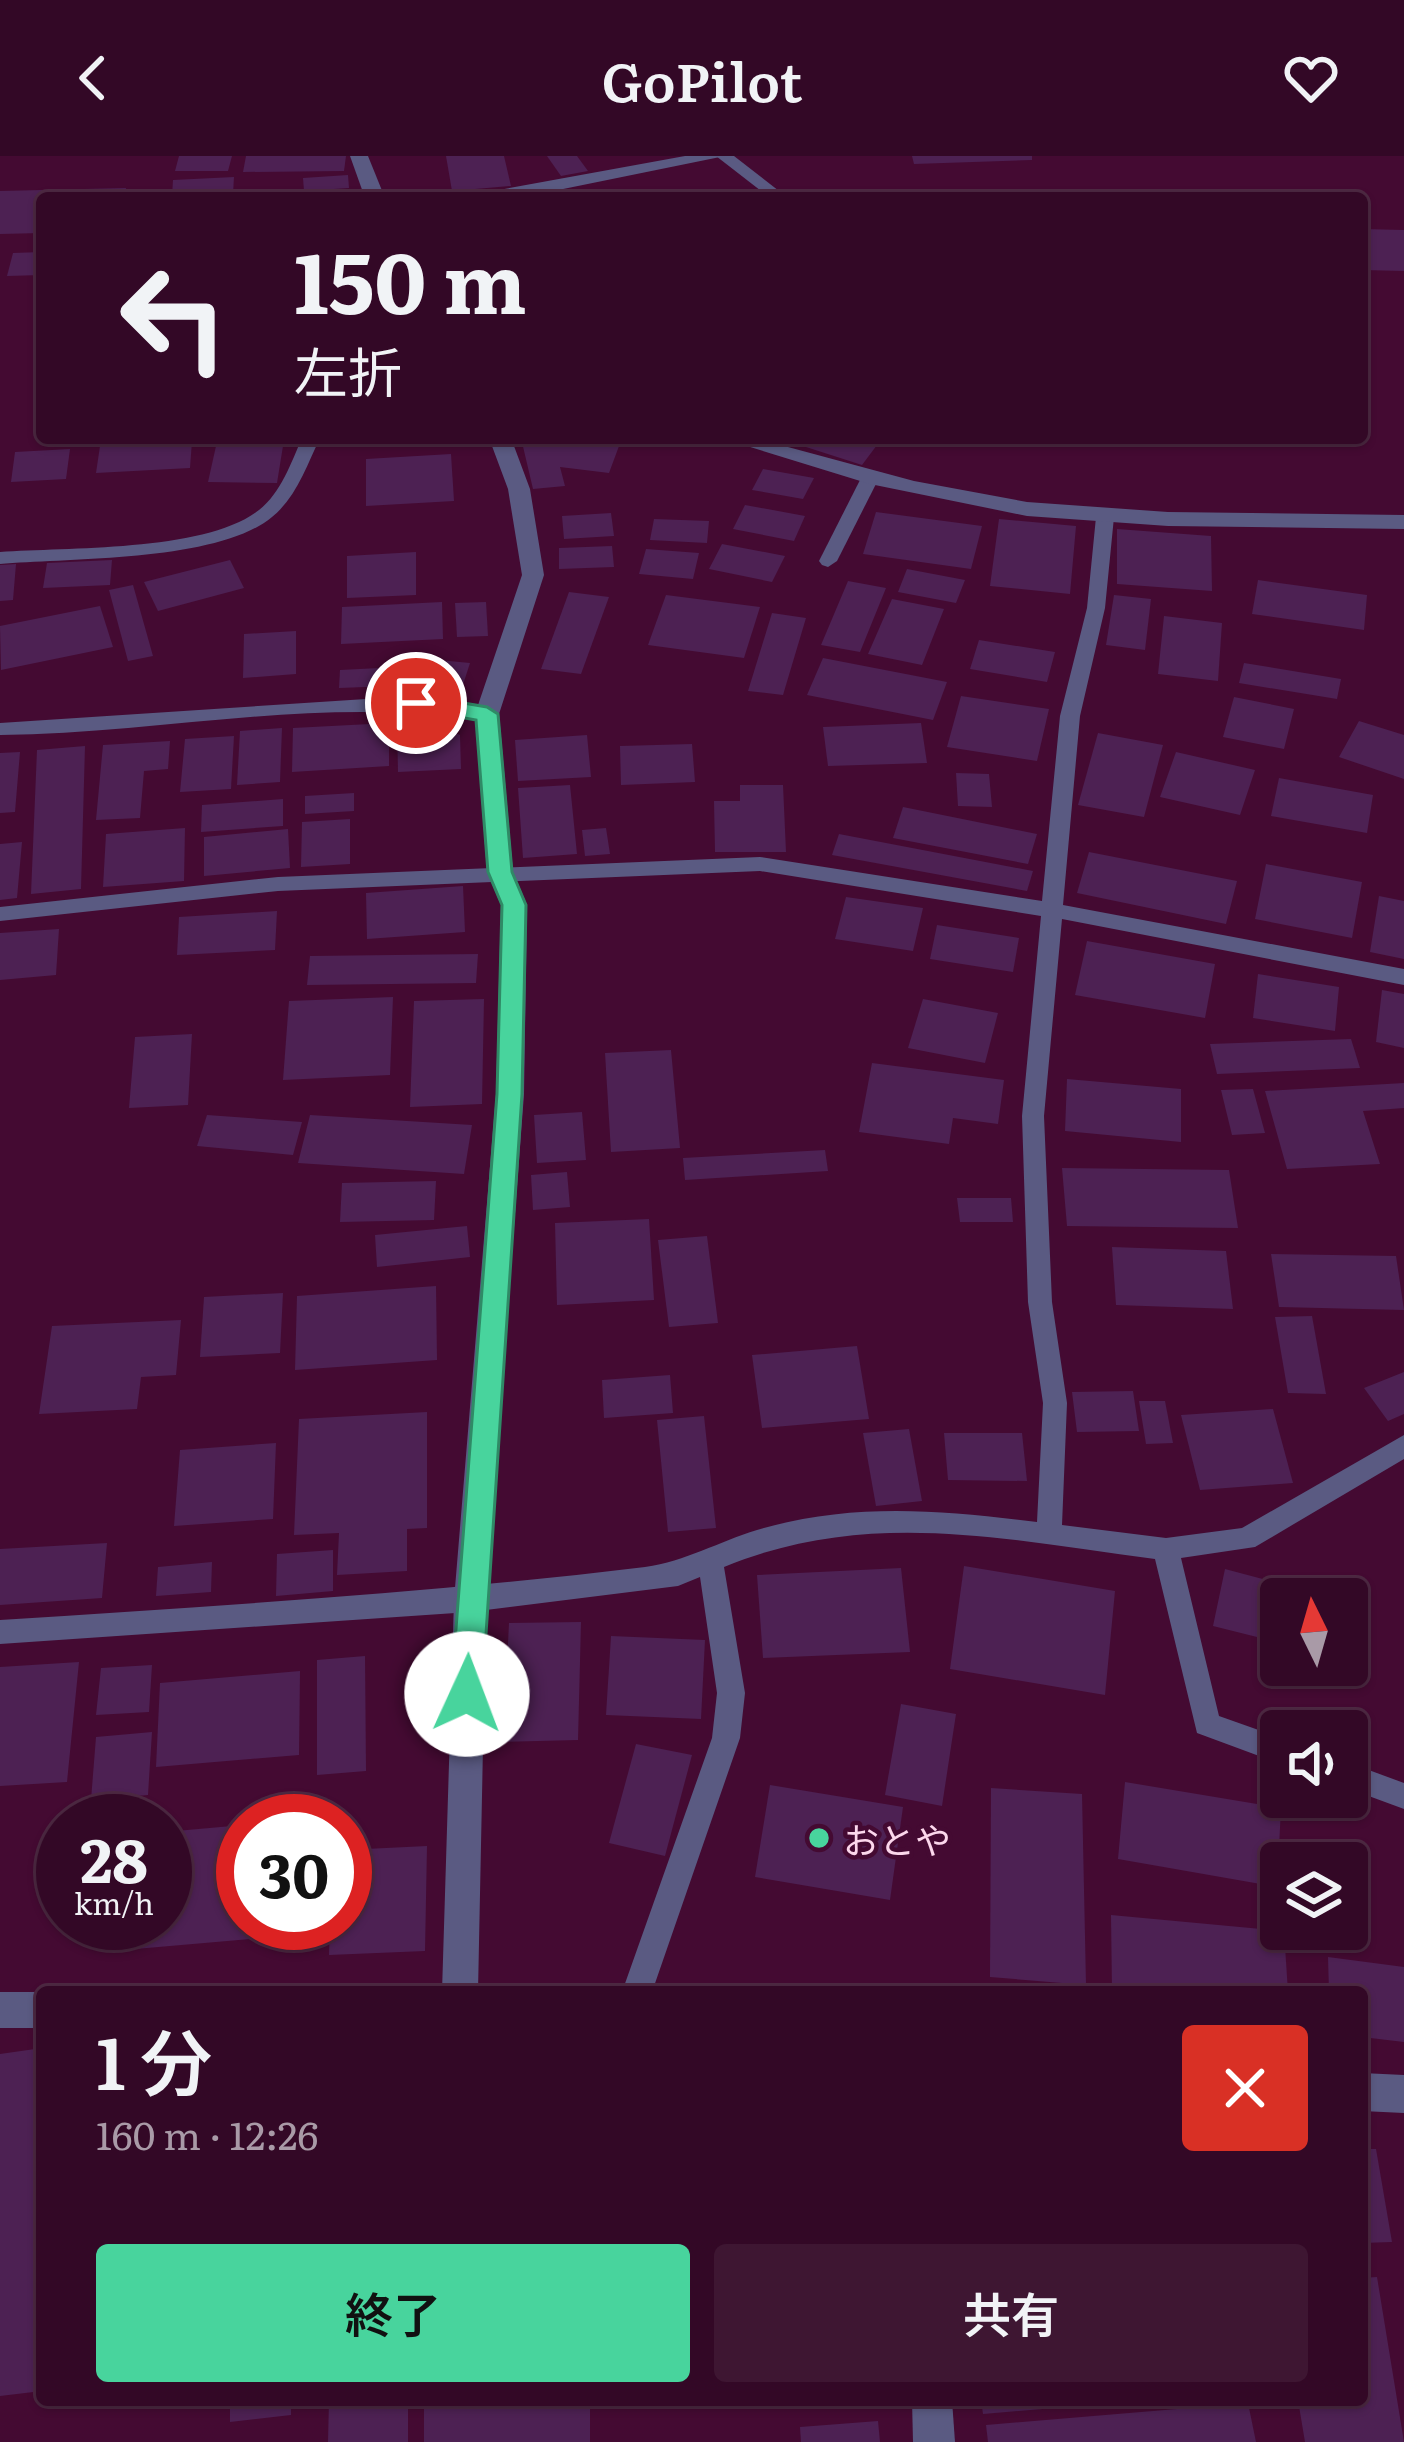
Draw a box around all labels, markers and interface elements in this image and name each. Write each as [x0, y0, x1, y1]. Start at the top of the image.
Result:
text: GoPilot [602, 38, 802, 119]
icon: back [60, 45, 126, 111]
icon: heart [1278, 45, 1344, 111]
text: 150 m [294, 215, 527, 340]
icon: left [96, 240, 252, 396]
text: 左折 [294, 329, 402, 410]
pin [365, 652, 467, 754]
icon: arrive [383, 670, 449, 736]
north arrow [1260, 1578, 1368, 1686]
map controls [1260, 1578, 1368, 1950]
position arrow [404, 1631, 530, 1757]
button: sound [1260, 1710, 1368, 1818]
speed limit sign: 30 [216, 1794, 372, 1950]
text: 28 [80, 1812, 148, 1901]
place label: おとや [843, 1812, 951, 1865]
marker: おとや [806, 1825, 832, 1851]
button: layers [1260, 1842, 1368, 1950]
text: km/h [74, 1880, 154, 1924]
text: 1 分 [96, 2005, 212, 2112]
button: close [1182, 2025, 1308, 2151]
text: 160 m · 12:26 [96, 2104, 319, 2162]
button: 終了 [96, 2244, 690, 2382]
button: 共有 [714, 2244, 1308, 2382]

